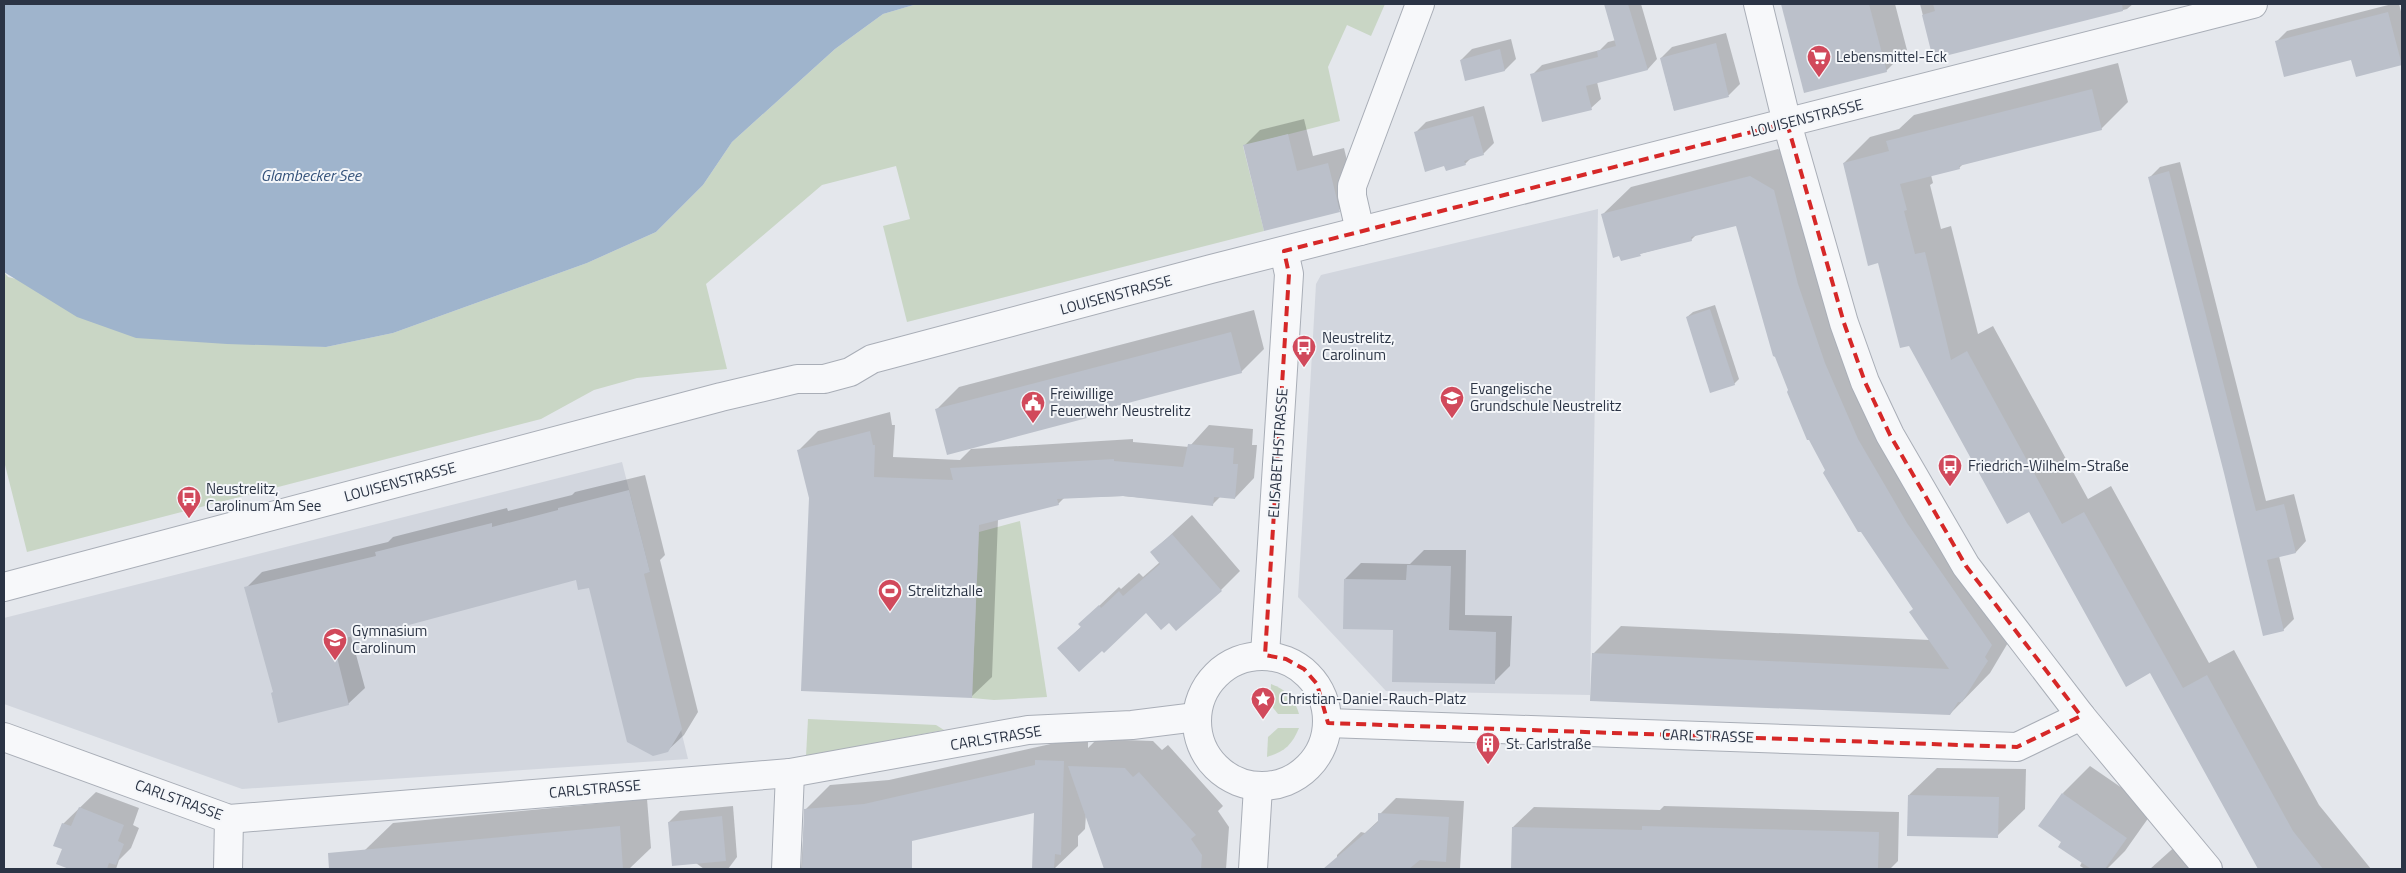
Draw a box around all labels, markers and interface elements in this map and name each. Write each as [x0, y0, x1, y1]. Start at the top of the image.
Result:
supermarket icon: Lebensmittel-Eck [1806, 44, 1832, 78]
place label: Lebensmittel-Eck [1836, 45, 1947, 68]
street label: LOUISENSTRASSE [1748, 92, 1866, 143]
water label: Glambecker See [261, 163, 363, 187]
street label: LOUISENSTRASSE [1057, 268, 1175, 321]
place label: Neustrelitz, Carolinum [1322, 326, 1395, 366]
bus stop icon: Neustrelitz, Carolinum [1291, 334, 1317, 368]
place label: Evangelische Grundschule Neustrelitz [1470, 377, 1622, 417]
place label: Freiwillige Feuerwehr Neustrelitz [1050, 382, 1191, 422]
school or university icon: Evangelische Grundschule Neustrelitz [1439, 385, 1465, 419]
street label: ELISABETHSTRASSE [1261, 387, 1294, 519]
public building icon: Freiwillige Feuerwehr Neustrelitz [1020, 390, 1046, 424]
bus stop icon: Friedrich-Wilhelm-Straße [1937, 453, 1963, 487]
place label: Friedrich-Wilhelm-Straße [1968, 454, 2129, 477]
street label: LOUISENSTRASSE [341, 455, 459, 508]
place label: Neustrelitz, Carolinum Am See [206, 477, 321, 517]
bus stop icon: Neustrelitz, Carolinum Am See [176, 485, 202, 519]
sports icon: Strelitzhalle [877, 578, 903, 612]
place label: Strelitzhalle [908, 579, 983, 602]
place label: Gymnasium Carolinum [352, 619, 427, 659]
school or university icon: Gymnasium Carolinum [322, 627, 348, 661]
place icon: Christian-Daniel-Rauch-Platz [1250, 686, 1276, 720]
place label: Christian-Daniel-Rauch-Platz [1280, 687, 1467, 710]
street label: CARLSTRASSE [949, 719, 1043, 756]
street label: CARLSTRASSE [1662, 722, 1754, 749]
building icon: St. Carlstraße [1475, 731, 1501, 765]
place label: St. Carlstraße [1506, 732, 1591, 755]
street label: CARLSTRASSE [132, 773, 226, 826]
street label: CARLSTRASSE [548, 773, 642, 804]

